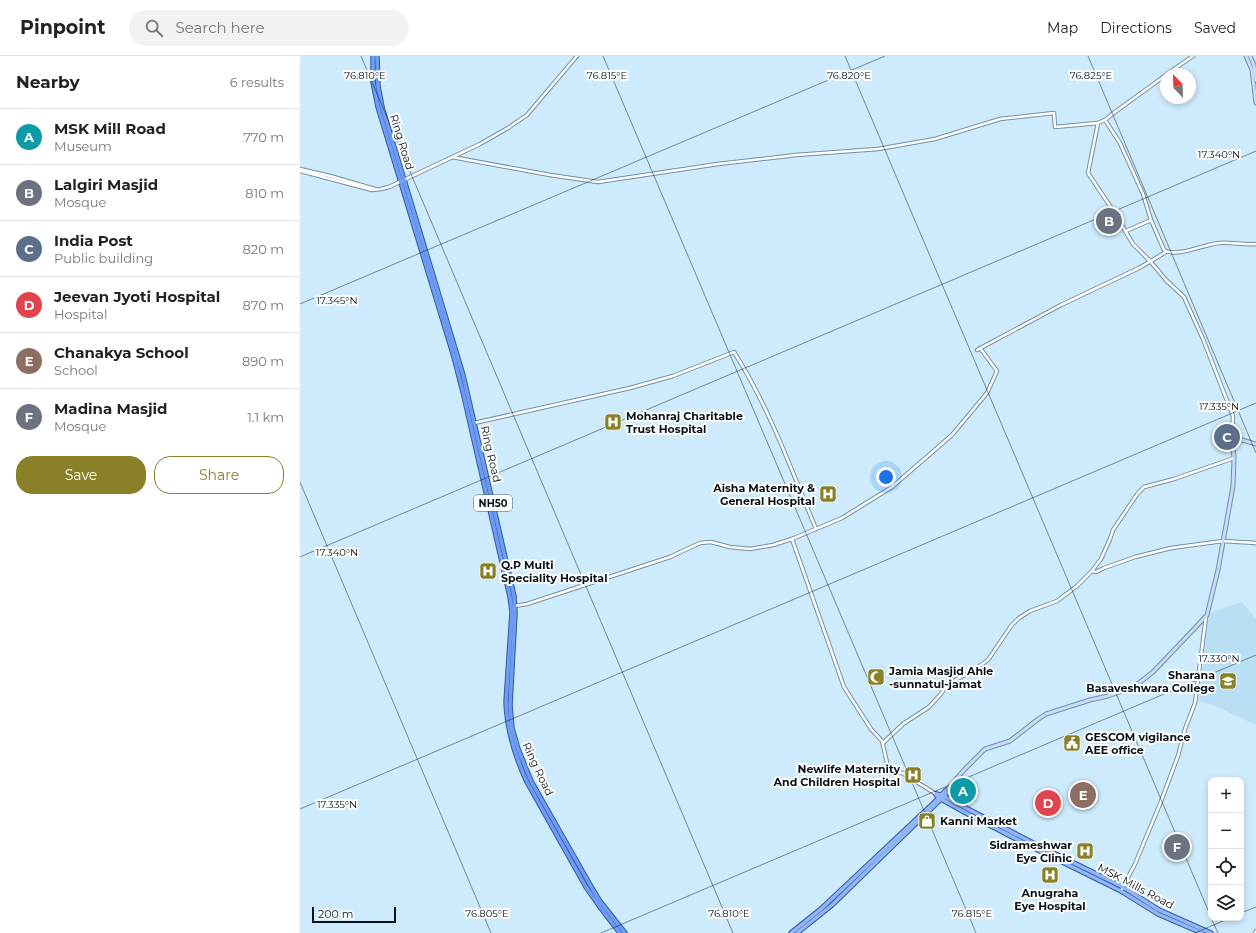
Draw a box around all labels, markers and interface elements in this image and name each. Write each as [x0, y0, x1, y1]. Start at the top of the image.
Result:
search box [129, 10, 409, 46]
text: Pinpoint [20, 16, 105, 39]
icon: search [143, 17, 165, 39]
text: Search here [175, 18, 265, 37]
text: Map [1047, 19, 1078, 37]
text: Directions [1100, 19, 1172, 37]
text: Saved [1194, 19, 1236, 37]
north arrow [1160, 68, 1196, 104]
text: 76.810°E [344, 69, 386, 82]
text: 76.815°E [587, 69, 628, 82]
text: 76.820°E [827, 69, 871, 82]
text: 76.825°E [1070, 69, 1113, 82]
text: Nearby [16, 72, 80, 92]
text: 6 results [230, 74, 284, 90]
street label: Ring Road [387, 112, 417, 172]
text: MSK Mill Road [54, 119, 166, 138]
text: A [24, 129, 34, 145]
text: 770 m [243, 129, 284, 145]
text: Museum [54, 138, 112, 154]
text: 17.340°N [1198, 148, 1240, 161]
text: Lalgiri Masjid [54, 175, 158, 194]
text: B [24, 185, 34, 201]
text: 810 m [245, 185, 284, 201]
text: Mosque [54, 194, 106, 210]
pin: B [1096, 206, 1122, 236]
text: India Post [54, 231, 133, 250]
text: C [24, 241, 34, 257]
text: 820 m [243, 241, 284, 257]
text: Public building [54, 250, 153, 266]
text: Jeevan Jyoti Hospital [54, 287, 220, 306]
text: 17.345°N [316, 294, 358, 307]
text: D [24, 297, 34, 313]
text: 870 m [243, 297, 284, 313]
text: Hospital [54, 306, 107, 322]
text: Chanakya School [54, 343, 189, 362]
text: E [25, 353, 33, 369]
text: 890 m [242, 353, 284, 369]
text: School [54, 362, 98, 378]
text: Madina Masjid [54, 399, 167, 418]
text: 17.335°N [1199, 400, 1239, 413]
text: F [25, 409, 33, 425]
text: 1.1 km [247, 409, 284, 425]
place label: Mohanraj Charitable Trust Hospital [626, 409, 743, 436]
hospital icon: Mohanraj Charitable Trust Hospital [603, 412, 623, 432]
text: Mosque [54, 418, 106, 434]
pin: C [1214, 422, 1240, 452]
street label: Ring Road [478, 424, 504, 484]
button: Save [16, 456, 146, 494]
button: Share [154, 456, 284, 494]
your location [876, 467, 896, 487]
place label: Aisha Maternity & General Hospital [712, 481, 815, 508]
hospital icon: Aisha Maternity & General Hospital [818, 484, 838, 504]
road number: NH50 [474, 495, 512, 511]
text: 17.340°N [316, 546, 358, 559]
place label: Q.P Multi Speciality Hospital [501, 558, 607, 585]
hospital icon: Q.P Multi Speciality Hospital [478, 561, 498, 581]
text: 17.330°N [1198, 652, 1240, 665]
place label: Jamia Masjid Ahle -sunnatul-jamat [888, 664, 993, 691]
mosque icon: Jamia Masjid Ahle -sunnatul-jamat [866, 667, 886, 687]
place label: Sharana Basaveshwara College [1086, 668, 1215, 695]
school or university icon: Sharana Basaveshwara College [1218, 671, 1238, 691]
place label: GESCOM vigilance AEE office [1084, 730, 1190, 757]
public building icon: GESCOM vigilance AEE office [1062, 733, 1082, 753]
street label: Ring Road [519, 740, 557, 798]
place label: Newlife Maternity And Children Hospital [773, 762, 900, 789]
hospital icon: Newlife Maternity And Children Hospital [903, 765, 923, 785]
pin: A [950, 776, 976, 806]
map controls [1208, 777, 1244, 921]
button: + [1208, 777, 1244, 813]
pin: E [1070, 780, 1096, 810]
pin: D [1035, 788, 1061, 818]
text: 17.335°N [317, 798, 357, 811]
shop icon: Kanni Market [917, 811, 937, 831]
button: − [1208, 813, 1244, 849]
place label: Kanni Market [940, 814, 1017, 828]
pin: F [1164, 832, 1190, 862]
place label: Sidrameshwar Eye Clinic [990, 838, 1072, 865]
hospital icon: Sidrameshwar Eye Clinic [1075, 841, 1095, 861]
button: locate [1208, 849, 1244, 885]
street label: MSK Mills Road [1095, 860, 1177, 912]
hospital icon: Anugraha Eye Hospital [1040, 865, 1060, 885]
button: layers [1208, 885, 1244, 921]
place label: Anugraha Eye Hospital [1014, 886, 1086, 913]
scale bar [312, 905, 396, 924]
text: 200 m [318, 907, 353, 921]
text: 76.805°E [465, 907, 509, 920]
text: 76.810°E [708, 907, 750, 920]
text: 76.815°E [952, 907, 993, 920]

